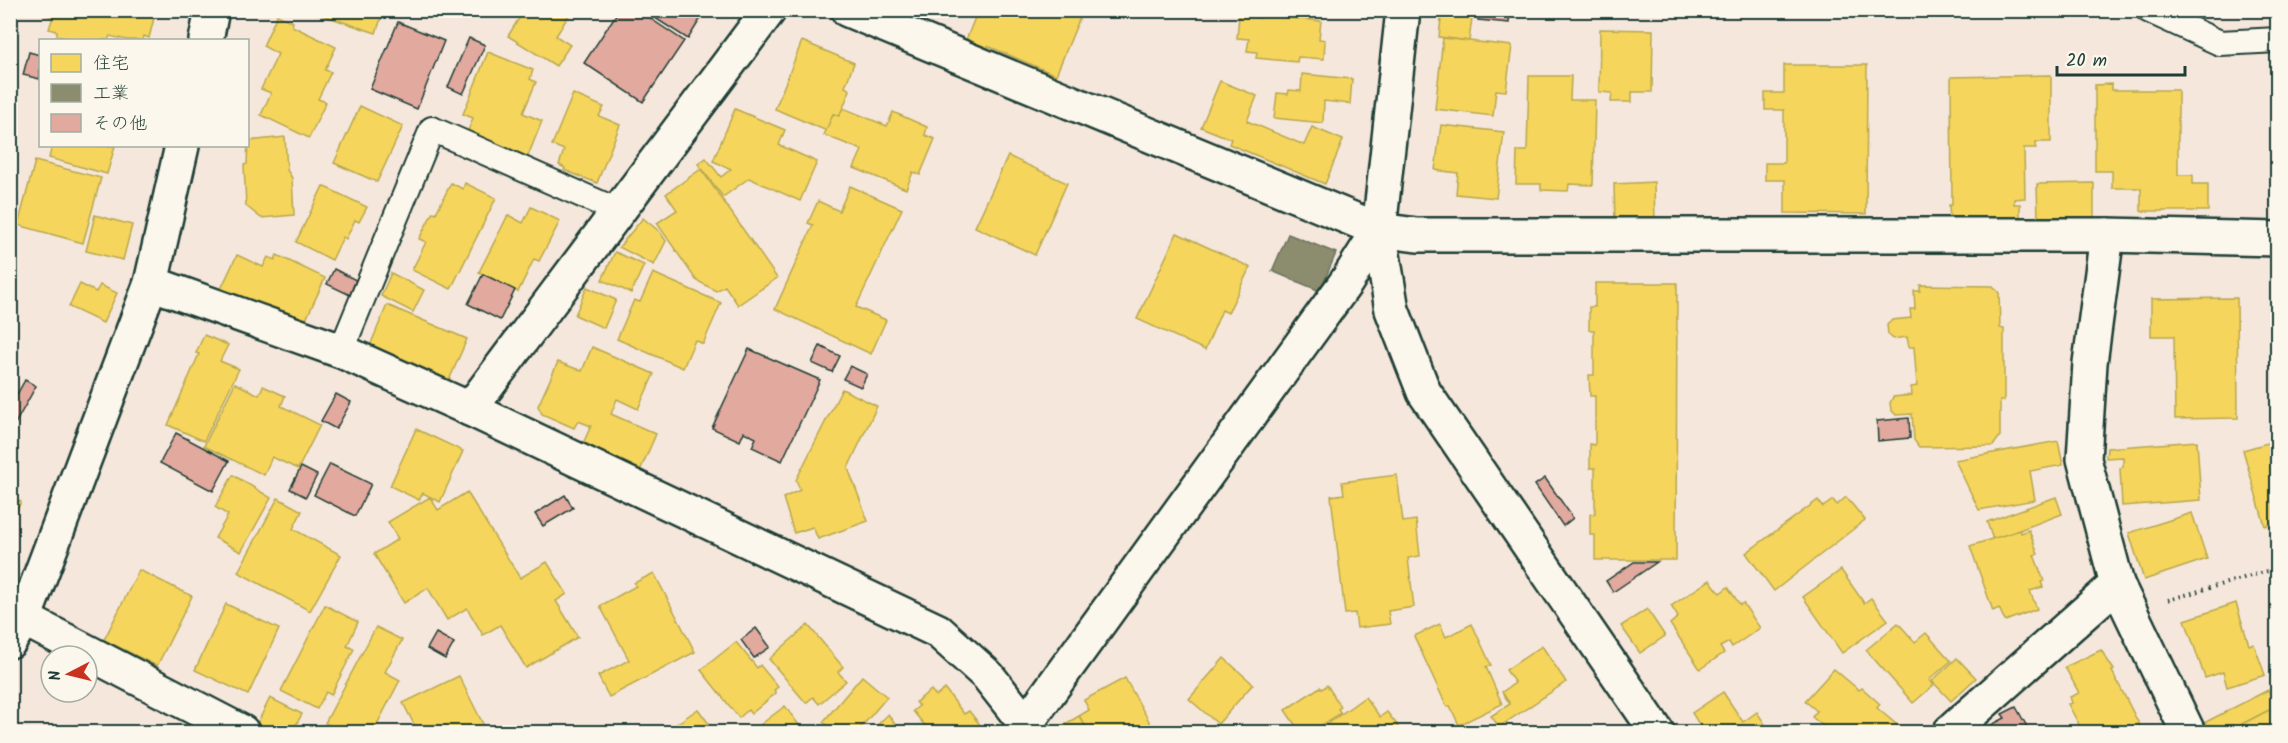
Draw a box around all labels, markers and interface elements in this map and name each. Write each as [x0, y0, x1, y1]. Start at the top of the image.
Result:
legend [39, 39, 249, 147]
scale bar [2057, 39, 2184, 77]
text: 20 m [2066, 47, 2107, 76]
text: 住宅 [93, 50, 129, 79]
text: 工業 [93, 80, 129, 109]
text: その他 [93, 110, 147, 139]
north arrow [39, 644, 99, 704]
text: N [43, 669, 69, 682]

